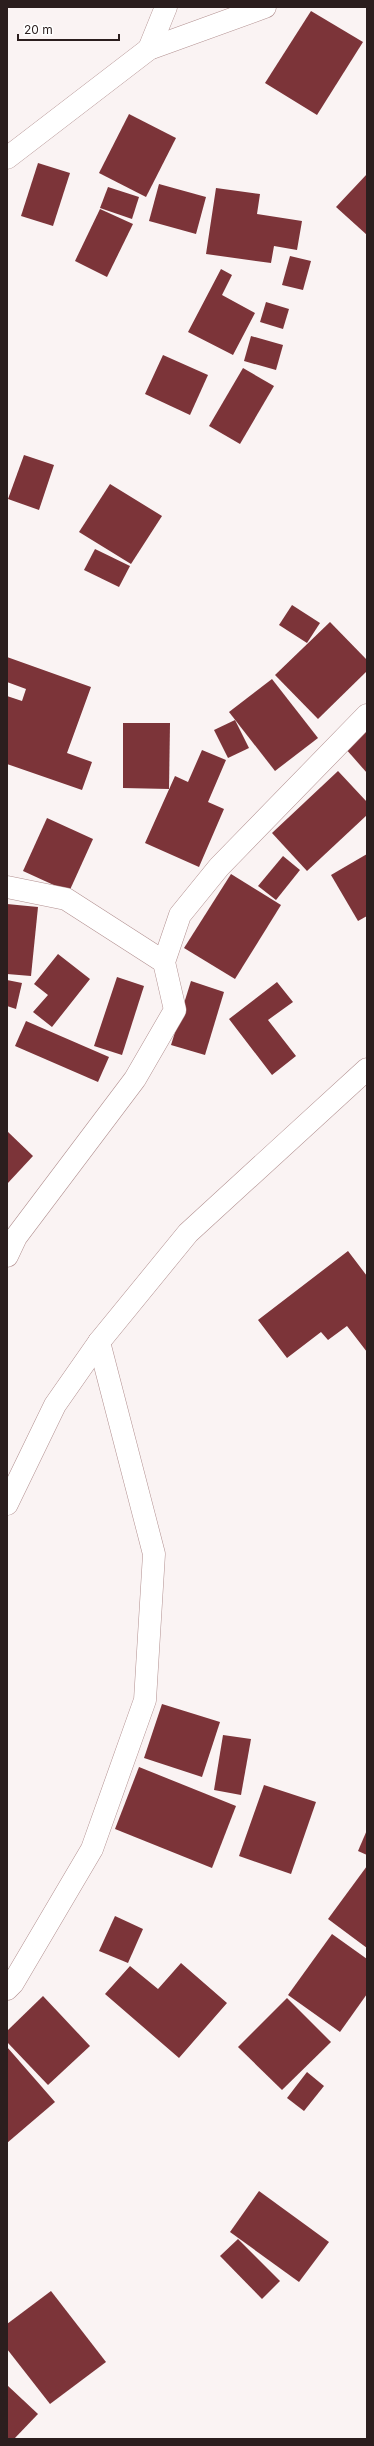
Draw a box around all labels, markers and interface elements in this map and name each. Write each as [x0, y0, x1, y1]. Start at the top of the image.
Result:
scale bar [18, 16, 119, 42]
text: 20 m [24, 22, 53, 37]

